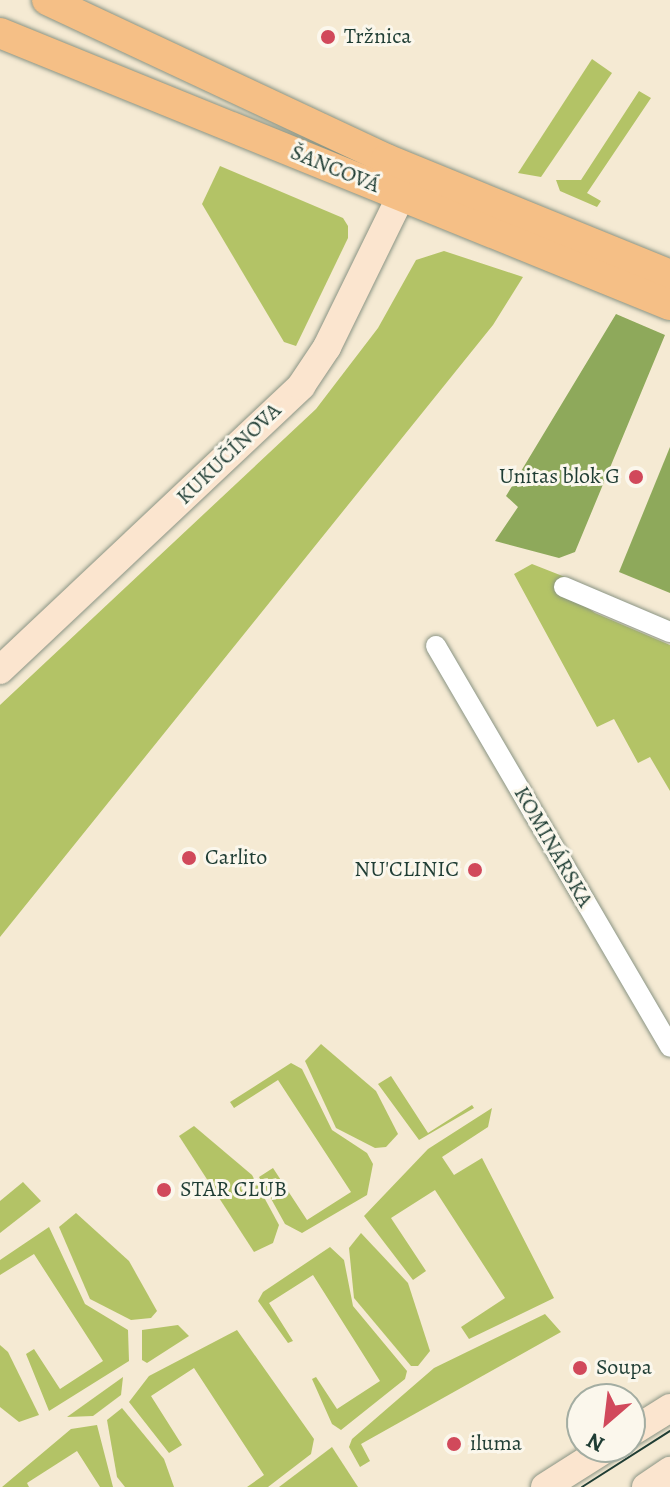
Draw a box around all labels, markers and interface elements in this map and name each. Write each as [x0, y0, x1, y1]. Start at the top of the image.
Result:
place label: Tržnica [344, 24, 412, 50]
marker: Tržnica [319, 28, 337, 46]
street label: ŠANCOVÁ [287, 139, 383, 199]
street label: KUKUČÍNOVA [171, 398, 287, 510]
place label: Unitas blok G [499, 464, 620, 490]
marker: Unitas blok G [627, 468, 645, 486]
street label: KOMINÁRSKA [508, 782, 598, 912]
place label: Carlito [205, 845, 267, 871]
marker: Carlito [180, 849, 198, 867]
place label: NU'CLINIC [354, 857, 459, 883]
marker: NU'CLINIC [466, 861, 484, 879]
place label: STAR CLUB [180, 1177, 287, 1203]
marker: STAR CLUB [155, 1181, 173, 1199]
place label: Soupa [596, 1355, 652, 1381]
marker: Soupa [571, 1359, 589, 1377]
north arrow [566, 1383, 646, 1463]
text: N [582, 1425, 610, 1459]
place label: iluma [470, 1431, 522, 1457]
marker: iluma [445, 1435, 463, 1453]

